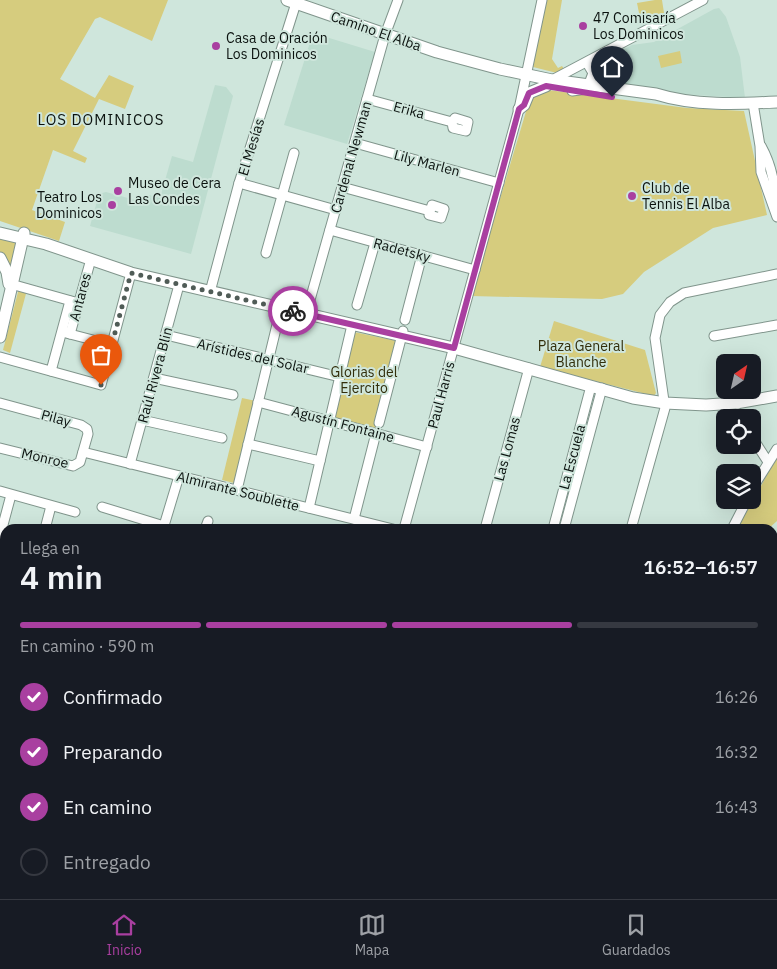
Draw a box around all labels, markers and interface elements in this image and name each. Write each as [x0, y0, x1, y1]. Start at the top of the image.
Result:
street label: Camino El Alba [328, 7, 424, 55]
place label: 47 Comisaría Los Dominicos [593, 9, 684, 43]
marker: 47 Comisaría Los Dominicos [577, 20, 589, 32]
place label: Casa de Oración Los Dominicos [226, 29, 328, 63]
marker: Casa de Oración Los Dominicos [210, 40, 222, 52]
pin [591, 46, 633, 97]
icon: home [598, 53, 626, 81]
street label: Erika [391, 97, 427, 123]
street label: Cardenal Newman [326, 99, 376, 215]
district label: LOS DOMINICOS [38, 110, 164, 129]
street label: El Mesías [234, 116, 268, 178]
street label: Lily Marlen [392, 146, 462, 180]
place label: Museo de Cera Las Condes [128, 174, 222, 208]
place label: Club de Tennis El Alba [642, 179, 730, 213]
marker: Museo de Cera Las Condes [112, 185, 124, 197]
place label: Teatro Los Dominicos [36, 188, 102, 222]
marker: Club de Tennis El Alba [626, 190, 638, 202]
marker: Teatro Los Dominicos [106, 199, 118, 211]
street label: Radetsky [372, 234, 432, 266]
street label: Antares [65, 271, 95, 323]
courier [268, 286, 318, 336]
icon: bike [279, 297, 307, 325]
street label: Raúl Rivera Blin [134, 325, 176, 425]
pin [80, 334, 122, 385]
street label: Arístides del Solar [195, 334, 311, 378]
park label: Plaza General Blanche [538, 337, 624, 371]
icon: bag [87, 341, 115, 369]
north arrow [716, 354, 761, 399]
map controls [716, 354, 761, 509]
street label: Paul Harris [423, 359, 459, 431]
park label: Glorias del Ejercito [330, 363, 398, 397]
street label: Agustín Fontaine [290, 402, 397, 446]
street label: Pilay [39, 405, 73, 431]
button: locate [716, 409, 761, 454]
street label: Las Lomas [490, 415, 524, 483]
street label: La Escuela [555, 422, 589, 492]
street label: Monroe [20, 444, 71, 472]
button: layers [716, 464, 761, 509]
street label: Almirante Soublette [175, 467, 301, 515]
text: Llega en [20, 538, 80, 558]
text: 16:52–16:57 [644, 555, 758, 579]
text: 4 min [20, 556, 103, 598]
text: En camino · 590 m [20, 636, 154, 656]
icon: check [20, 683, 48, 711]
text: Confirmado [63, 685, 162, 709]
text: 16:26 [715, 687, 758, 707]
icon: check [20, 738, 48, 766]
text: Preparando [63, 740, 162, 764]
text: 16:32 [715, 742, 758, 762]
icon: check [20, 793, 48, 821]
text: En camino [63, 795, 152, 819]
text: 16:43 [715, 797, 758, 817]
text: Entregado [63, 850, 151, 874]
tab: Inicio [106, 911, 142, 959]
tab: Mapa [355, 911, 389, 959]
tab: Guardados [602, 911, 671, 959]

